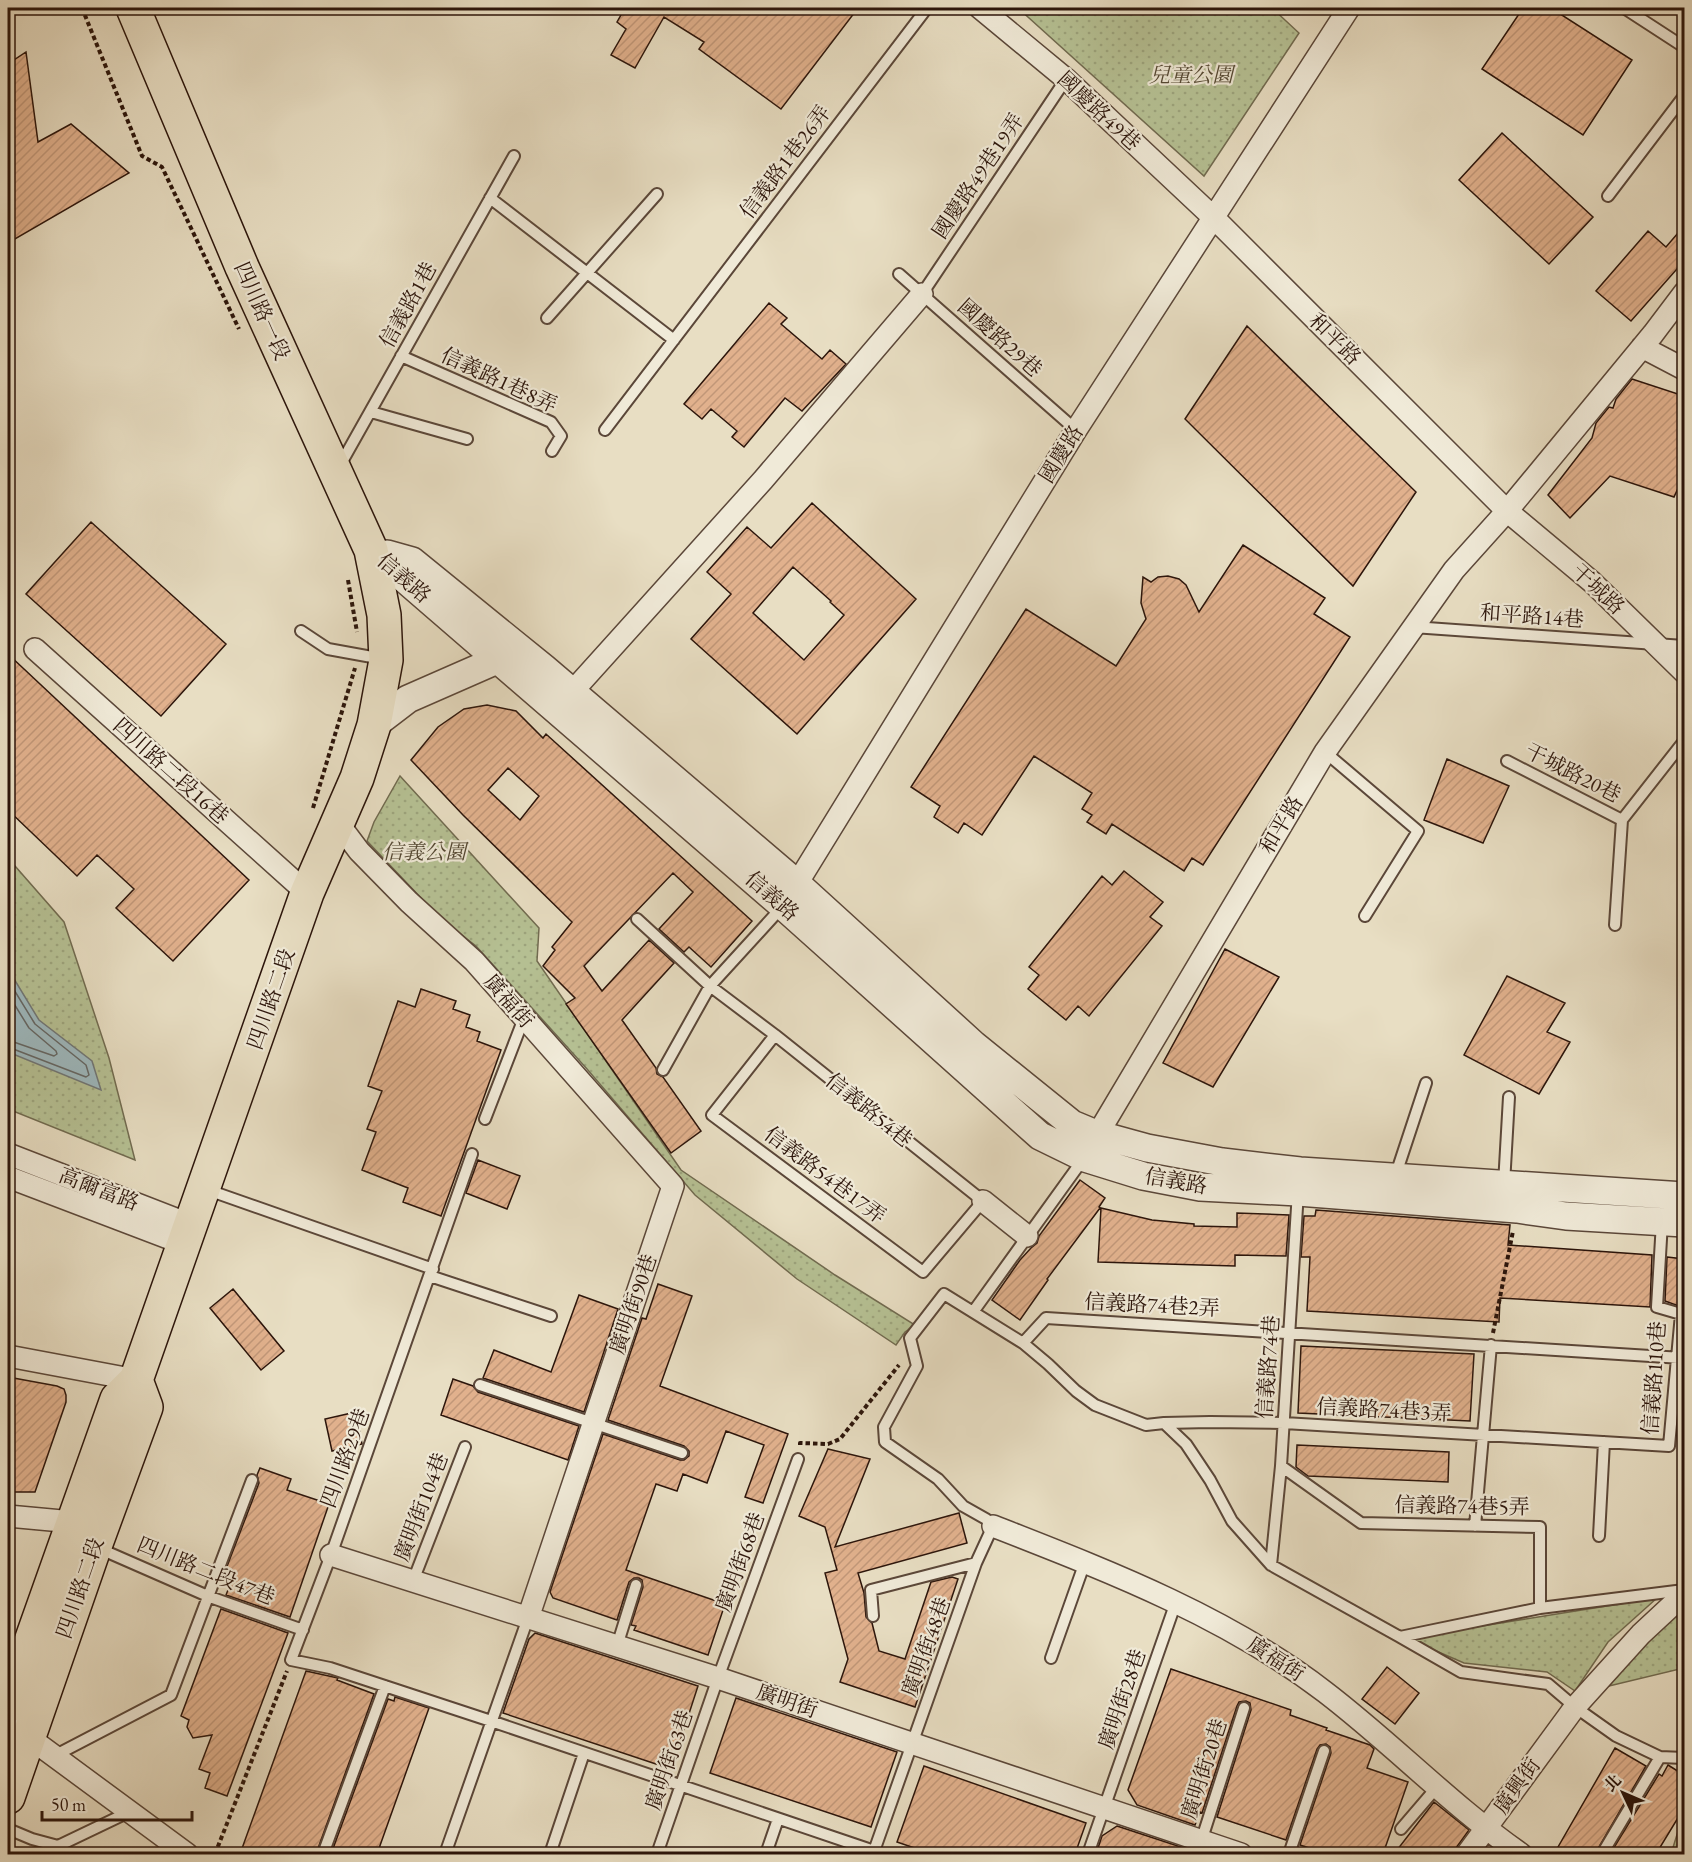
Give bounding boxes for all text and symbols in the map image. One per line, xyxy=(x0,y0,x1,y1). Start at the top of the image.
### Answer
park label: 兒童公園 xyxy=(1149,61,1236,88)
street label: 國慶路49巷 xyxy=(1052,65,1147,156)
street label: 信義路1巷26弄 xyxy=(733,100,836,224)
street label: 國慶路49巷19弄 xyxy=(926,108,1029,244)
street label: 四川路一段 xyxy=(229,257,296,364)
street label: 信義路1巷 xyxy=(373,257,442,352)
street label: 國慶路29巷 xyxy=(953,293,1048,383)
street label: 和平路 xyxy=(1304,307,1367,370)
street label: 信義路1巷8弄 xyxy=(437,341,562,418)
street label: 國慶路 xyxy=(1032,420,1089,488)
street label: 信義路 xyxy=(372,547,437,608)
street label: 干城路 xyxy=(1566,557,1631,620)
street label: 和平路14巷 xyxy=(1479,598,1585,633)
street label: 四川路二段16巷 xyxy=(108,712,235,830)
street label: 干城路20巷 xyxy=(1521,737,1626,808)
street label: 和平路 xyxy=(1253,791,1308,859)
park label: 信義公園 xyxy=(382,838,469,865)
street label: 信義路 xyxy=(740,865,805,926)
street label: 四川路二段 xyxy=(241,945,300,1053)
street label: 廣福街 xyxy=(479,968,540,1033)
street label: 信義路54巷 xyxy=(820,1066,918,1153)
street label: 信義路54巷17弄 xyxy=(759,1120,891,1229)
street label: 高爾富路 xyxy=(55,1161,143,1216)
street label: 信義路 xyxy=(1143,1162,1209,1199)
street label: 廣明街90巷 xyxy=(603,1250,662,1357)
street label: 信義路74巷2弄 xyxy=(1084,1287,1220,1322)
street label: 信義路74巷 xyxy=(1250,1314,1285,1420)
street label: 信義路110巷 xyxy=(1636,1320,1671,1436)
street label: 信義路74巷3弄 xyxy=(1316,1392,1452,1427)
street label: 四川路29巷 xyxy=(314,1404,375,1511)
street label: 廣明街104巷 xyxy=(387,1449,454,1565)
street label: 信義路74巷5弄 xyxy=(1394,1491,1530,1520)
street label: 廣明街68巷 xyxy=(709,1508,770,1615)
street label: 四川路二段47巷 xyxy=(133,1531,279,1610)
street label: 四川路二段 xyxy=(50,1534,109,1642)
street label: 廣明街48巷 xyxy=(895,1593,956,1700)
street label: 廣福街 xyxy=(1243,1630,1310,1687)
street label: 廣明街28巷 xyxy=(1092,1645,1151,1752)
street label: 廣明街 xyxy=(753,1678,821,1724)
street label: 廣明街63巷 xyxy=(639,1706,698,1813)
street label: 廣明街20巷 xyxy=(1175,1715,1232,1823)
street label: 廣興街 xyxy=(1487,1752,1546,1819)
north arrow xyxy=(1593,1763,1653,1823)
text: 北 xyxy=(1599,1770,1626,1796)
scale bar xyxy=(42,1784,192,1822)
text: 50 m xyxy=(51,1793,86,1816)

